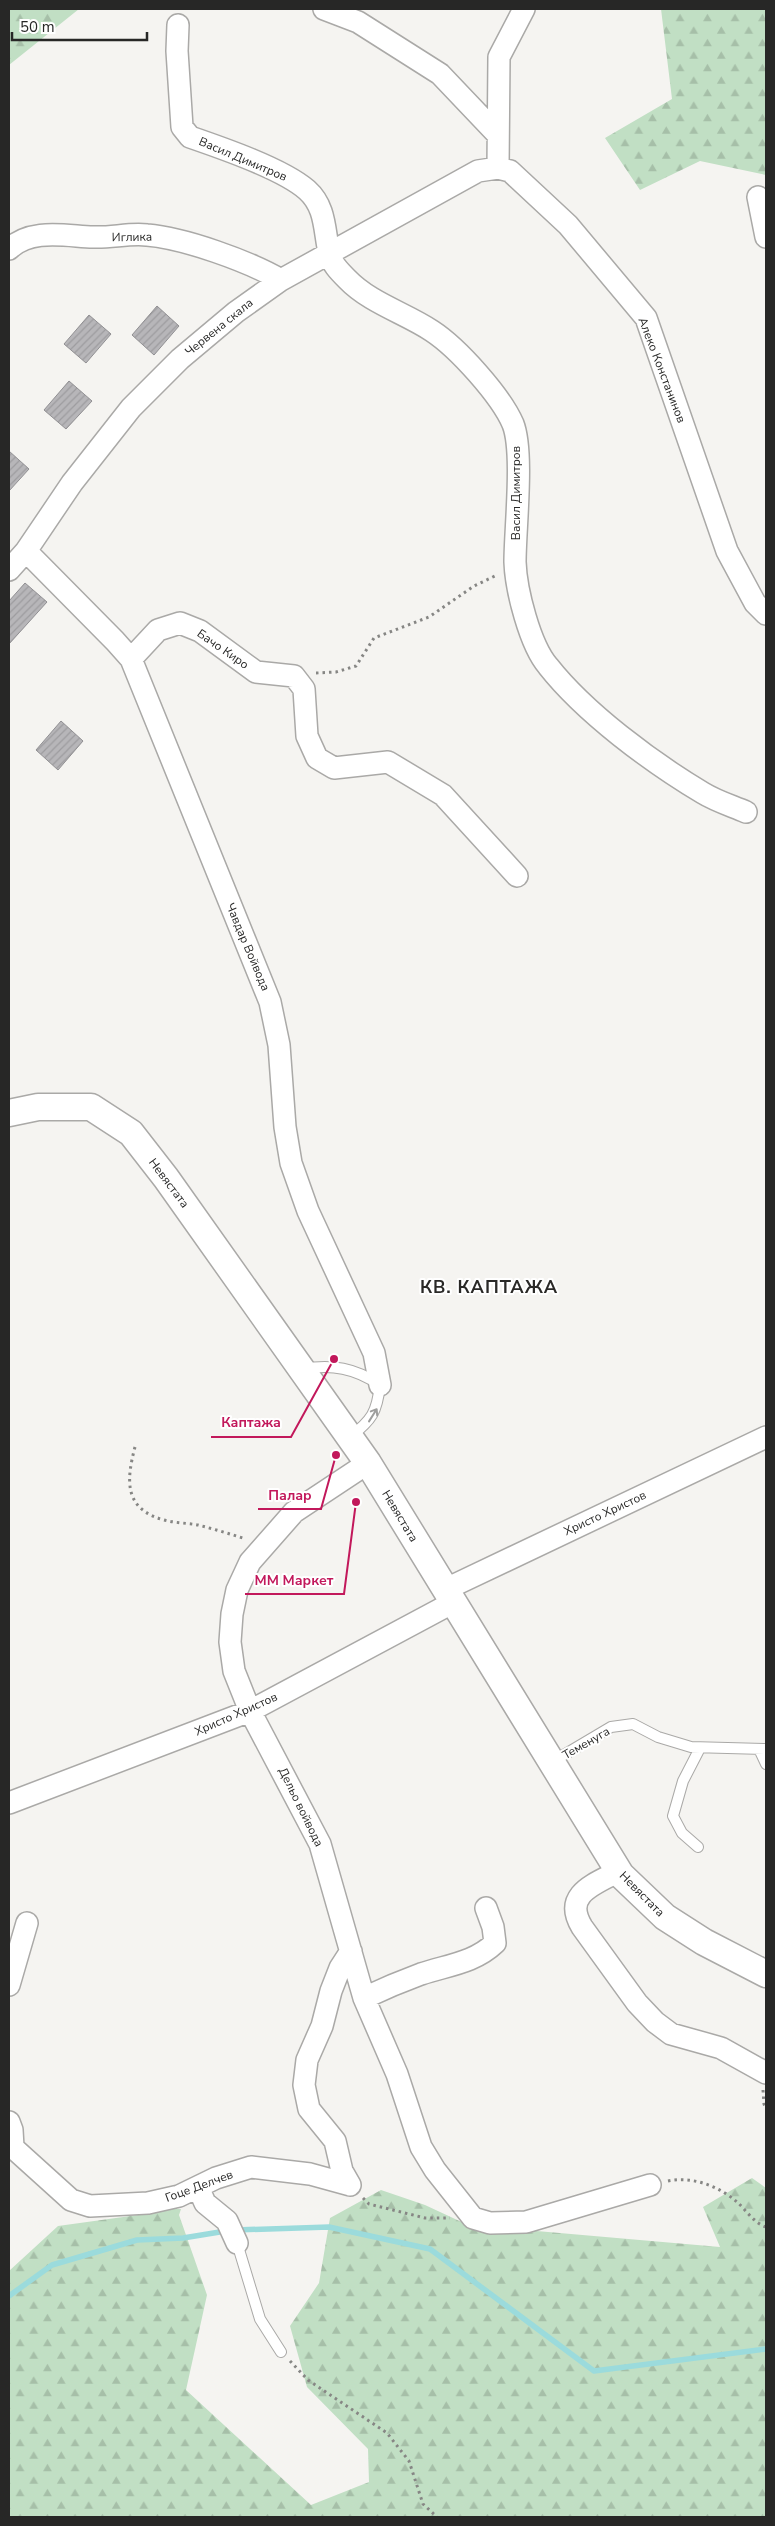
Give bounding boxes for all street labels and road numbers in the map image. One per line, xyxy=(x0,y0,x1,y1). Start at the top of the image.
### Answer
street label: Васил Димитров xyxy=(196,133,290,185)
street label: Иглика xyxy=(112,229,152,245)
street label: Червена скала xyxy=(182,295,256,359)
street label: Алеко Констанинов xyxy=(635,315,690,425)
street label: Васил Димитров xyxy=(508,445,524,540)
street label: Бачо Киро xyxy=(194,625,252,673)
street label: Чавдар Войвода xyxy=(222,901,274,993)
street label: Невястата xyxy=(145,1155,193,1211)
street label: Невястата xyxy=(378,1487,422,1545)
street label: Христо Христов xyxy=(561,1487,649,1539)
street label: Христо Христов xyxy=(192,1688,280,1739)
street label: Теменуга xyxy=(559,1723,613,1763)
street label: Дельо войвода xyxy=(275,1765,327,1849)
street label: Невястата xyxy=(616,1868,668,1920)
street label: Гоце Делчев xyxy=(163,2166,236,2206)

